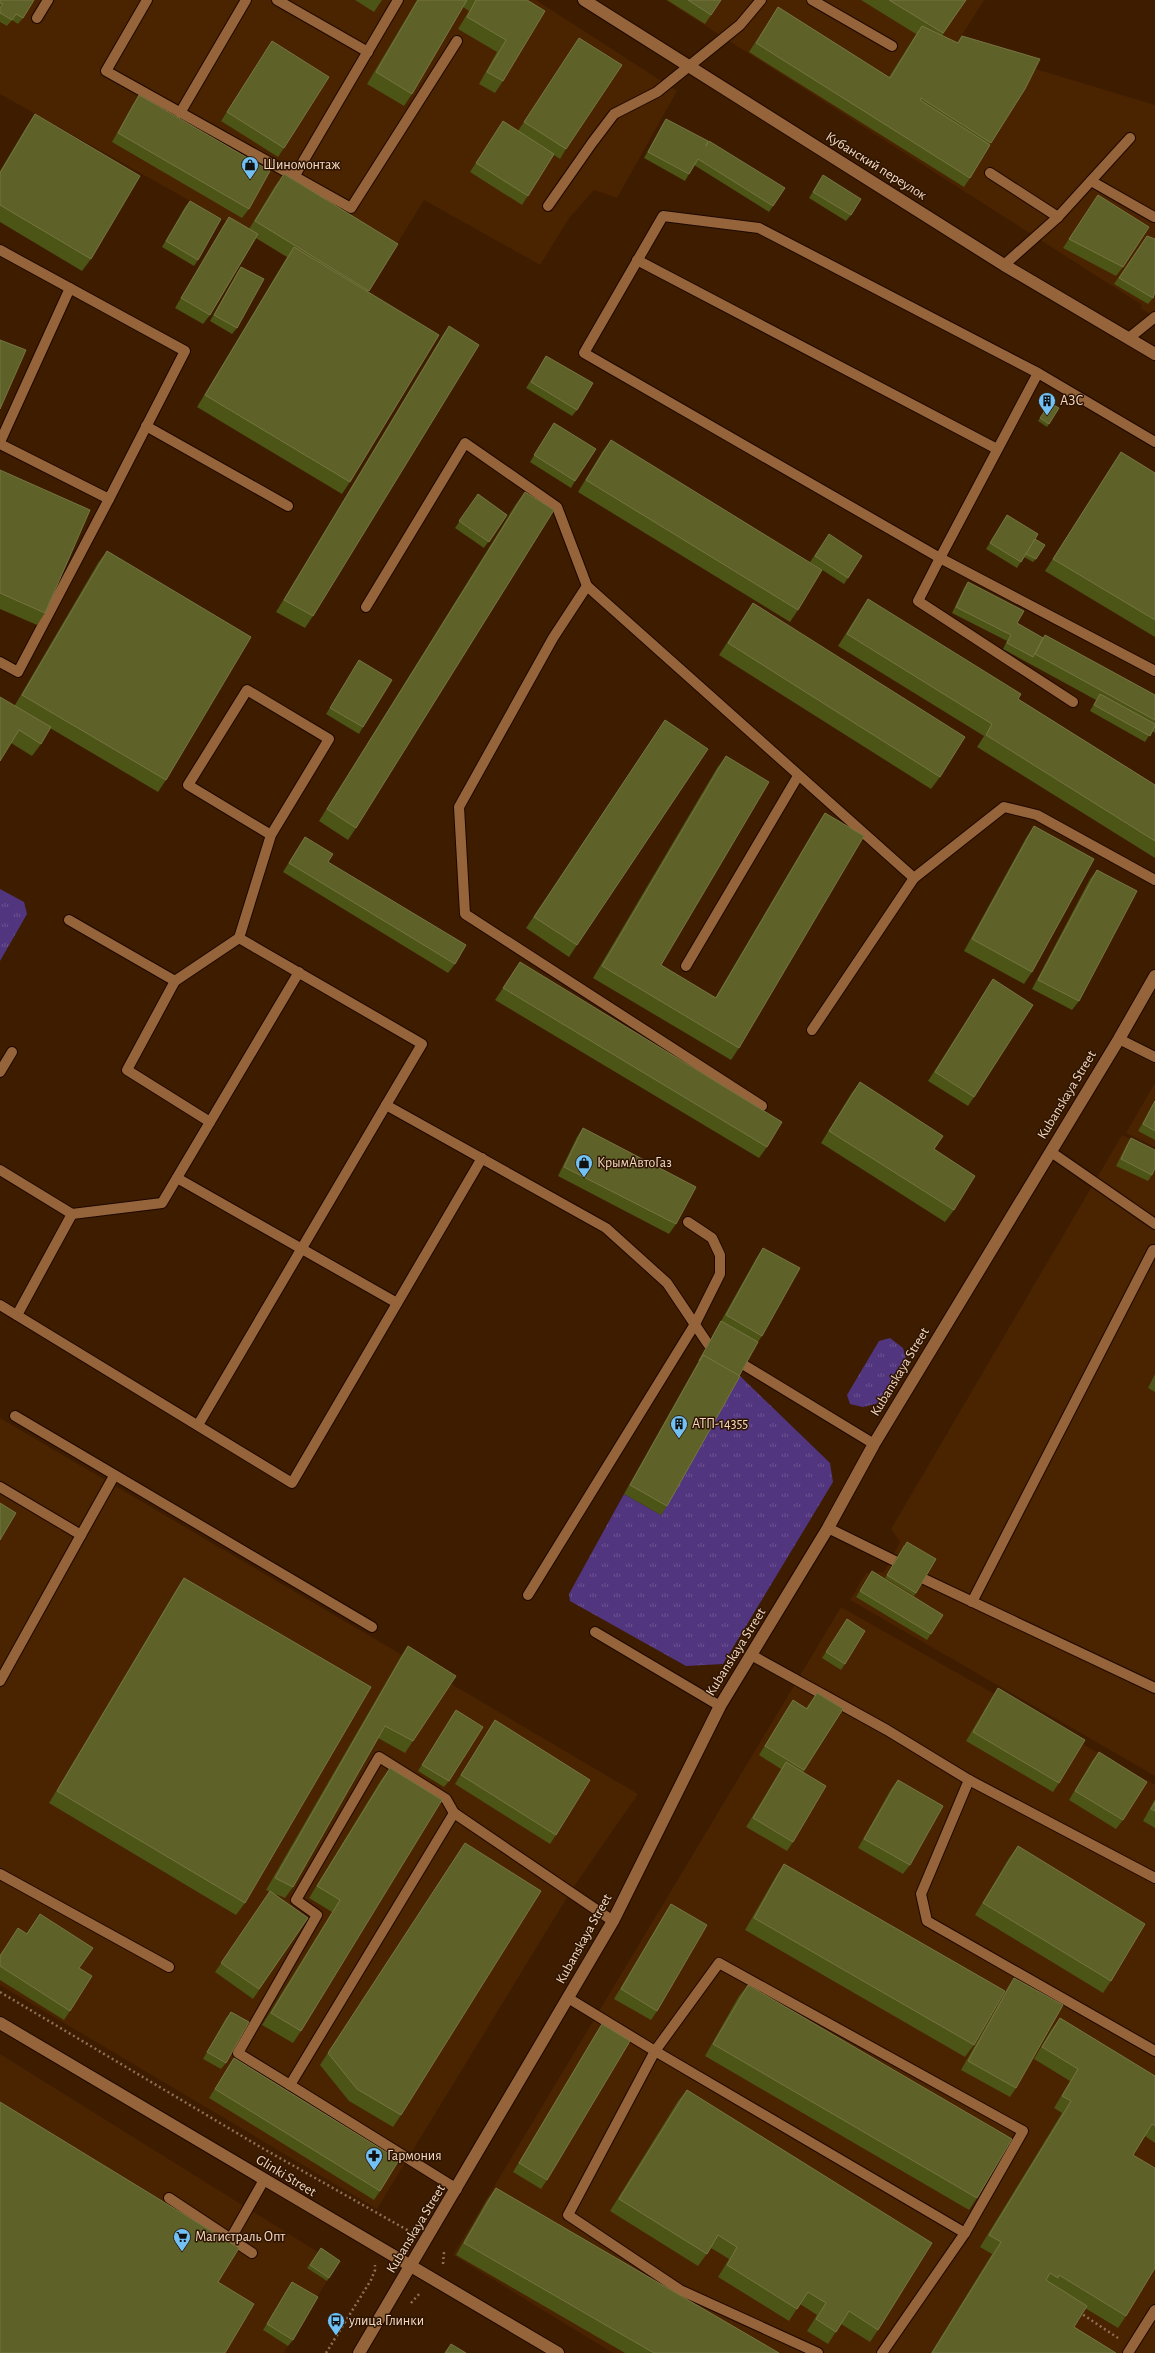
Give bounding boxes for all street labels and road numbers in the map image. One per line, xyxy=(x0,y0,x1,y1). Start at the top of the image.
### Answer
street label: Кубанский переулок xyxy=(823,129,929,203)
street label: Kubanskaya Street xyxy=(1035,1048,1099,1142)
street label: Kubanskaya Street xyxy=(868,1325,932,1419)
street label: Kubanskaya Street xyxy=(703,1605,769,1698)
street label: Kubanskaya Street xyxy=(554,1891,615,1986)
street label: Glinki Street xyxy=(254,2153,319,2200)
street label: Kubanskaya Street xyxy=(384,2182,448,2276)

